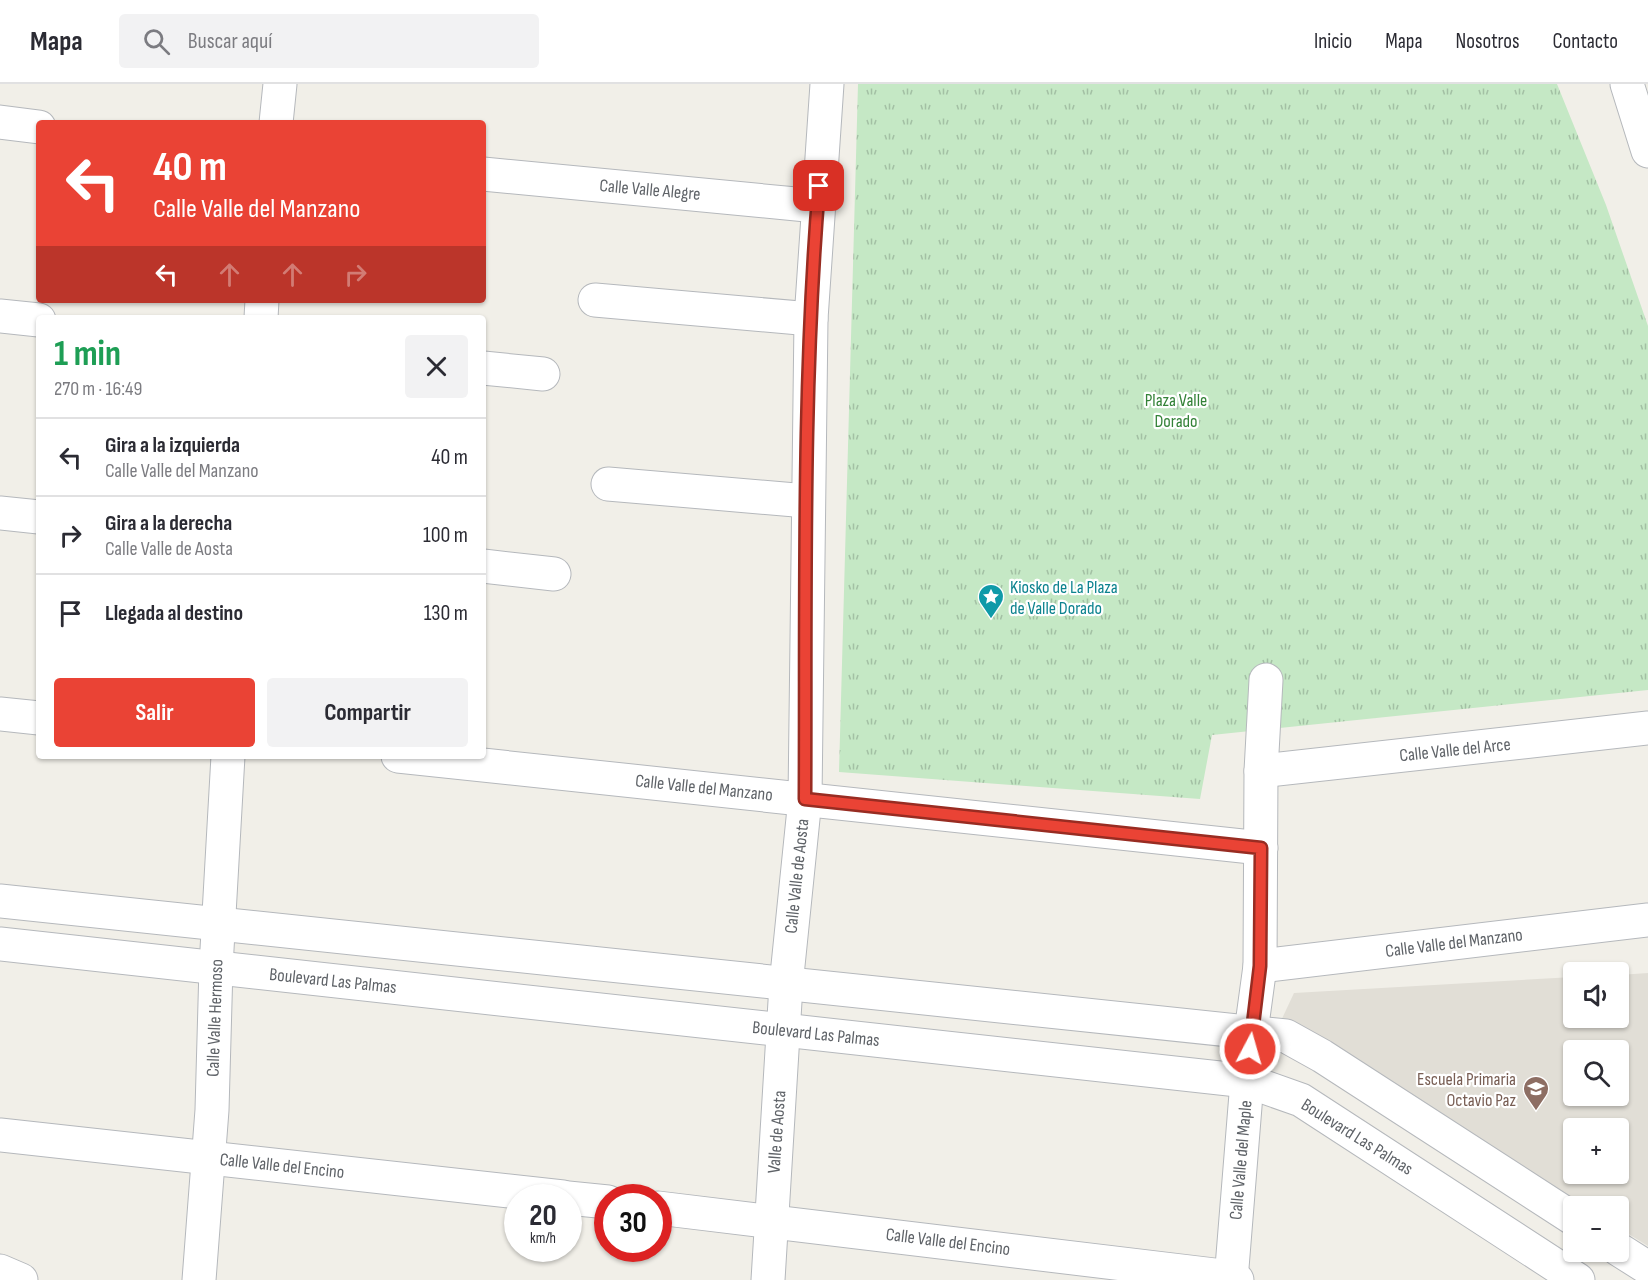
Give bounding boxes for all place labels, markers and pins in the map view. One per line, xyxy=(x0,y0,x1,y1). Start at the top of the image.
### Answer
pin xyxy=(793,160,844,211)
place label: Kiosko de La Plaza de Valle Dorado xyxy=(1010,577,1118,619)
place icon: Kiosko de La Plaza de Valle Dorado xyxy=(976,582,1006,620)
place label: Escuela Primaria Octavio Paz xyxy=(1417,1069,1517,1111)
school or university icon: Escuela Primaria Octavio Paz xyxy=(1521,1074,1551,1112)

